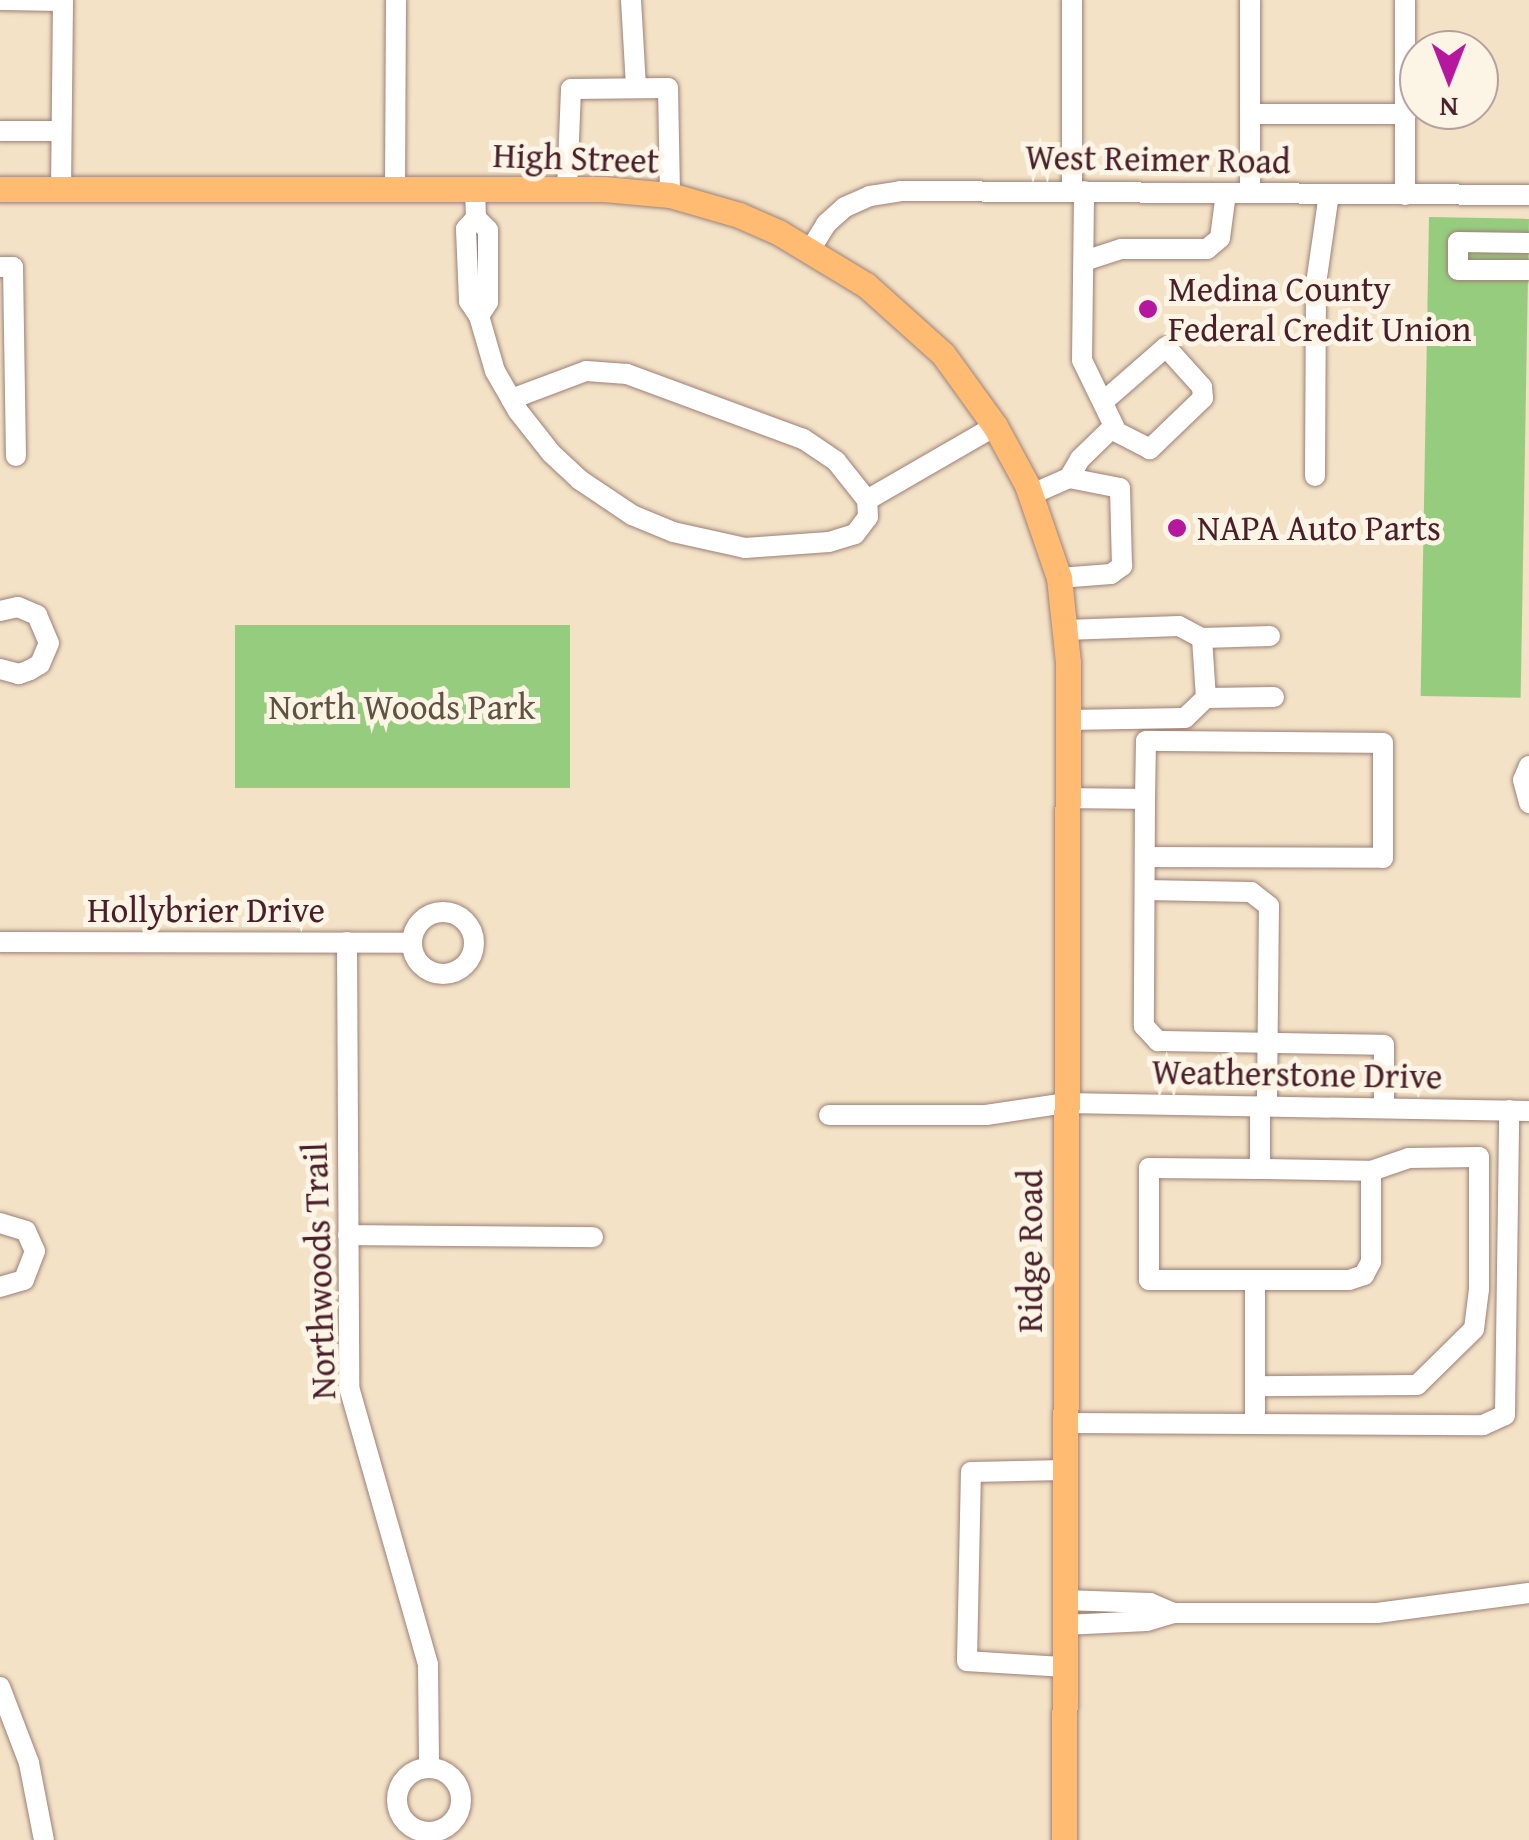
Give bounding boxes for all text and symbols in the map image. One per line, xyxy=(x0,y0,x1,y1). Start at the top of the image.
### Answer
north arrow xyxy=(1399,30,1499,130)
text: N xyxy=(1440,88,1458,129)
street label: High Street xyxy=(492,134,660,182)
street label: West Reimer Road xyxy=(1025,136,1291,182)
place label: Medina County Federal Credit Union xyxy=(1168,268,1471,350)
marker: Medina County Federal Credit Union xyxy=(1137,298,1159,320)
place label: NAPA Auto Parts xyxy=(1197,507,1441,549)
marker: NAPA Auto Parts xyxy=(1166,517,1188,539)
park label: North Woods Park xyxy=(269,686,535,728)
street label: Hollybrier Drive xyxy=(87,889,325,931)
street label: Weatherstone Drive xyxy=(1151,1050,1443,1098)
street label: Northwoods Trail xyxy=(294,1142,344,1400)
street label: Ridge Road xyxy=(1009,1169,1051,1333)

